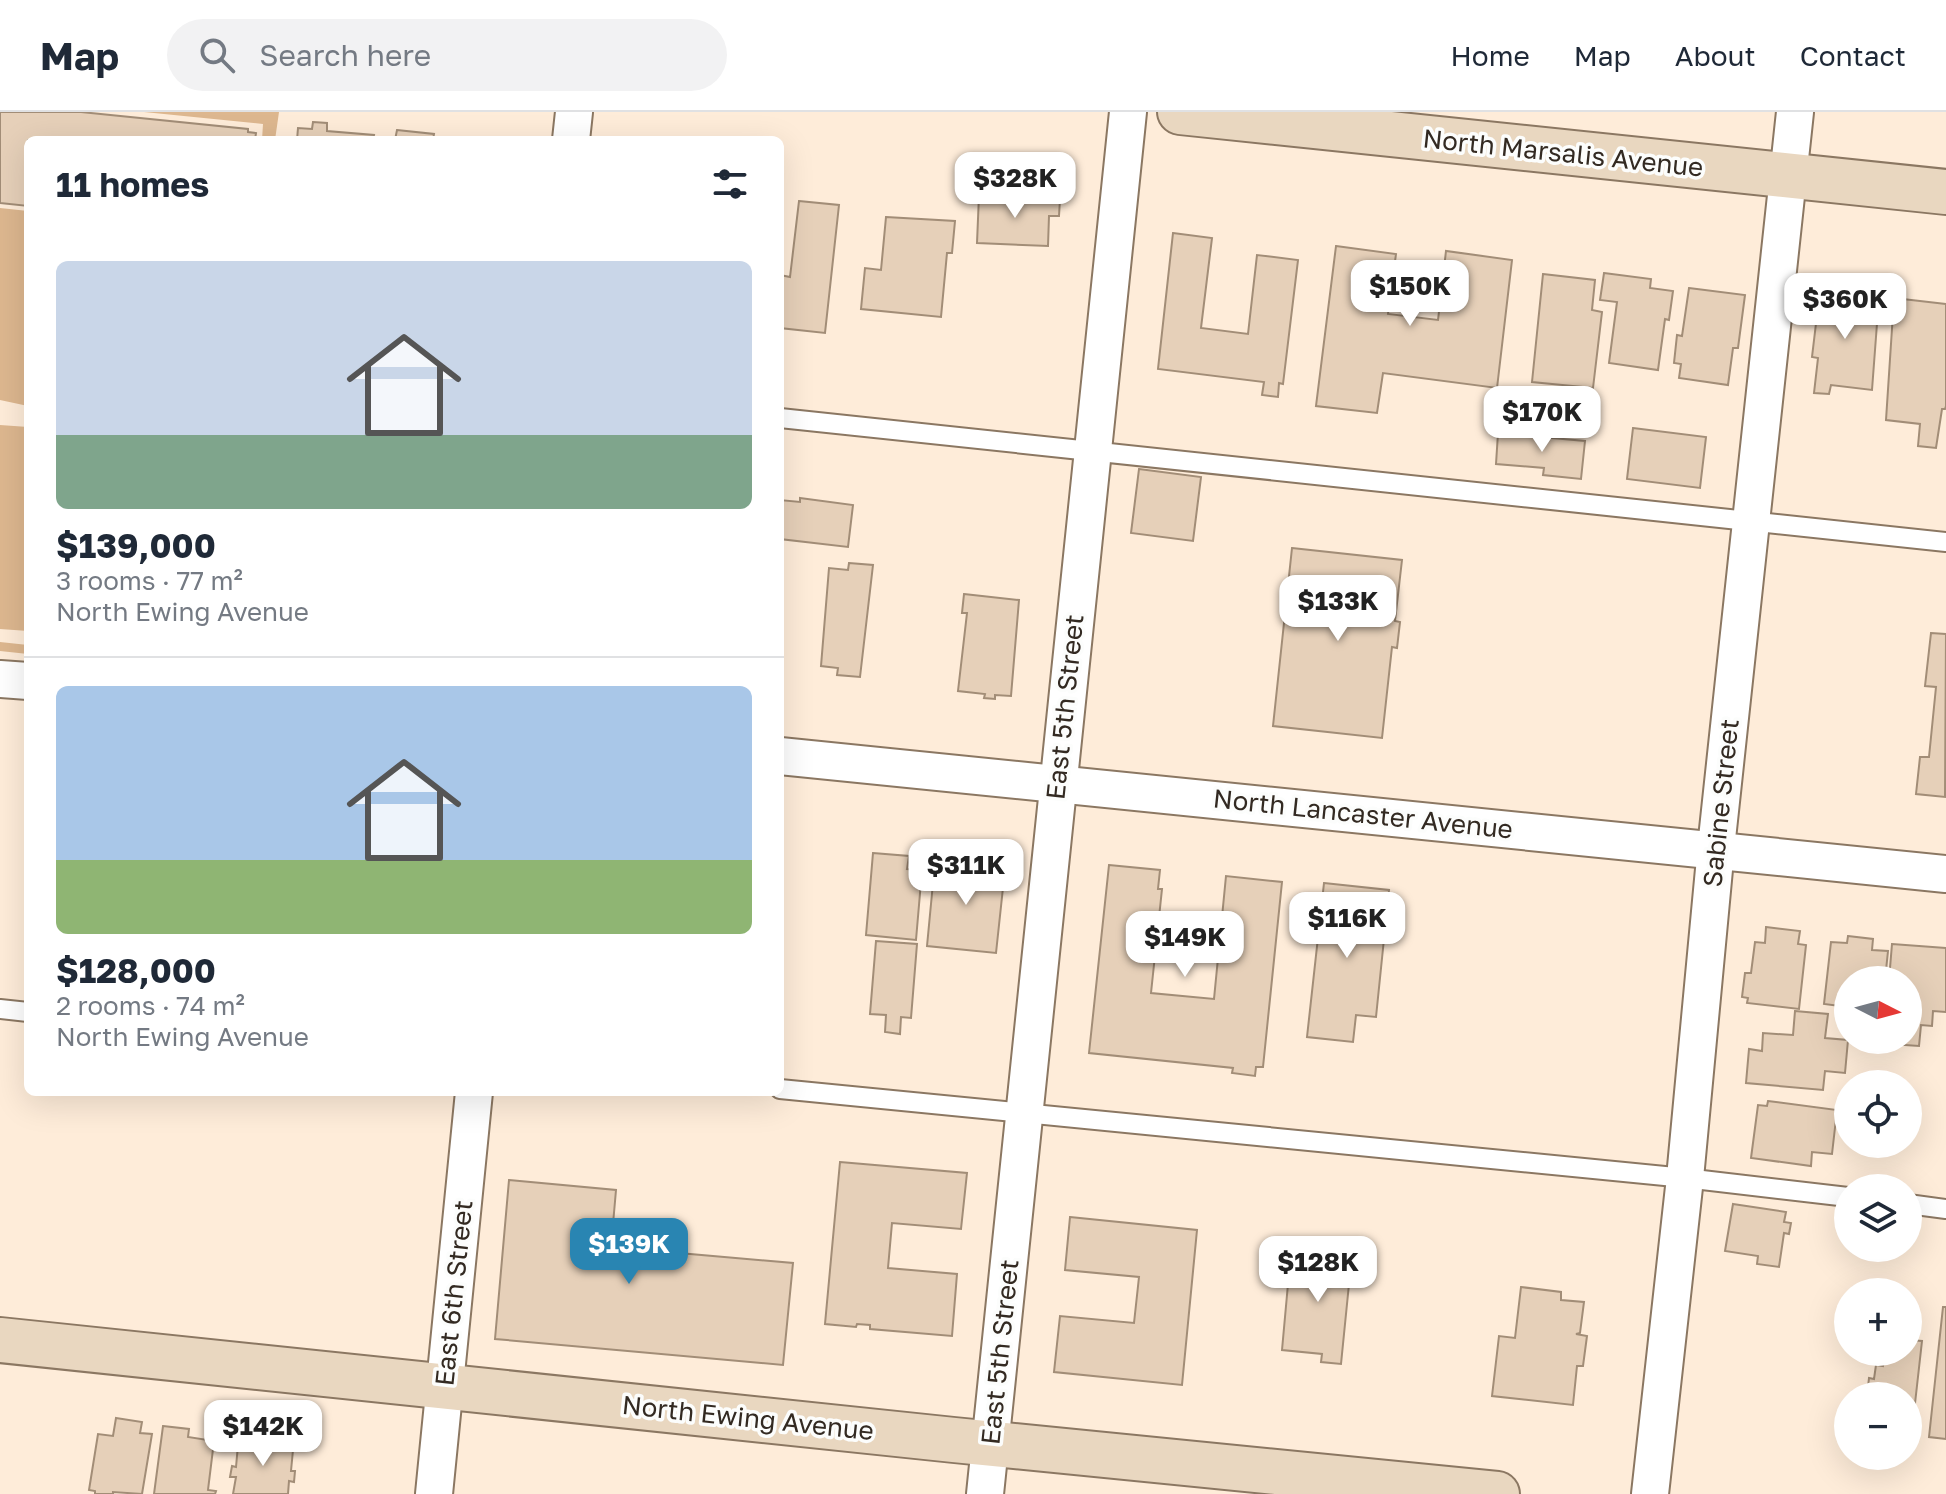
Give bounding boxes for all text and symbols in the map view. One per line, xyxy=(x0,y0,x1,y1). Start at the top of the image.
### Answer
search box xyxy=(167,19,727,91)
text: Map xyxy=(40,33,119,78)
icon: search xyxy=(195,33,239,77)
text: Search here xyxy=(259,37,431,73)
text: Home xyxy=(1451,39,1530,72)
text: Map xyxy=(1574,39,1631,72)
text: About xyxy=(1675,39,1756,72)
text: Contact xyxy=(1800,39,1906,72)
street label: North Marsalis Avenue xyxy=(1421,122,1705,183)
pin: $328K xyxy=(959,152,1071,220)
icon: filters xyxy=(708,162,752,206)
text: $328K xyxy=(973,162,1057,193)
text: 11 homes xyxy=(56,164,209,204)
pin: $150K xyxy=(1354,260,1466,328)
text: $150K xyxy=(1369,270,1451,301)
pin: $360K xyxy=(1789,273,1901,341)
text: $360K xyxy=(1802,283,1888,314)
icon: home xyxy=(332,313,476,457)
pin: $170K xyxy=(1486,386,1598,454)
text: $170K xyxy=(1502,396,1582,427)
text: $139,000 xyxy=(56,525,216,565)
text: 3 rooms · 77 m² xyxy=(56,565,243,596)
pin: $133K xyxy=(1282,575,1394,643)
text: $133K xyxy=(1297,585,1379,616)
text: North Ewing Avenue xyxy=(56,596,309,627)
street label: East 5th Street xyxy=(1039,613,1090,801)
street label: Sabine Street xyxy=(1696,717,1745,889)
icon: home xyxy=(332,738,476,882)
street label: North Lancaster Avenue xyxy=(1212,782,1514,845)
pin: $311K xyxy=(910,839,1022,907)
text: $311K xyxy=(927,849,1005,880)
pin: $116K xyxy=(1291,892,1403,960)
text: $116K xyxy=(1307,902,1387,933)
pin: $149K xyxy=(1129,911,1241,979)
text: $149K xyxy=(1144,921,1226,952)
text: $128,000 xyxy=(56,950,216,990)
north arrow xyxy=(1834,966,1922,1054)
map controls xyxy=(1834,966,1922,1470)
text: 2 rooms · 74 m² xyxy=(56,990,245,1021)
text: North Ewing Avenue xyxy=(56,1021,309,1052)
button: locate xyxy=(1834,1070,1922,1158)
button: layers xyxy=(1834,1174,1922,1262)
street label: East 6th Street xyxy=(428,1199,479,1387)
pin: $139K xyxy=(573,1218,685,1286)
text: $139K xyxy=(588,1228,670,1259)
pin: $128K xyxy=(1262,1236,1374,1304)
text: $128K xyxy=(1277,1246,1359,1277)
street label: East 5th Street xyxy=(974,1258,1025,1446)
button: + xyxy=(1834,1278,1922,1366)
button: − xyxy=(1834,1382,1922,1470)
street label: North Ewing Avenue xyxy=(621,1389,875,1446)
pin: $142K xyxy=(207,1400,319,1468)
text: $142K xyxy=(222,1410,304,1441)

